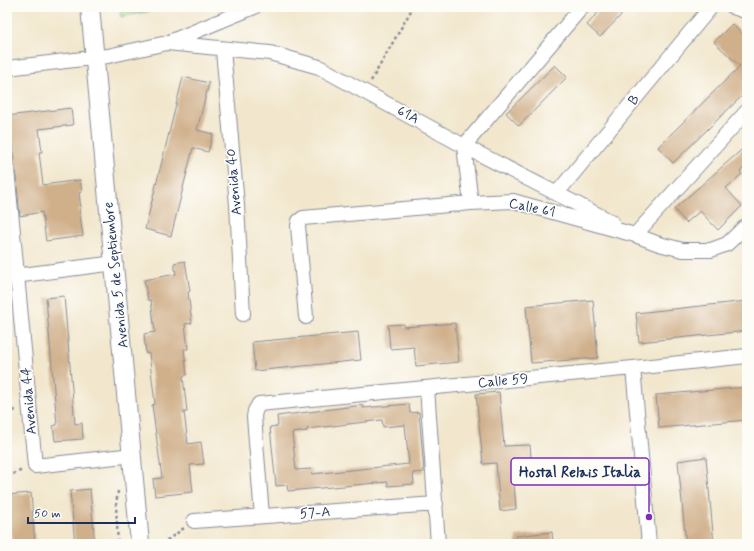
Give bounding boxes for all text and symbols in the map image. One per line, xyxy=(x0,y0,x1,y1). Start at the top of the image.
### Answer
street label: B xyxy=(624,91,644,109)
street label: 61A xyxy=(394,102,422,128)
street label: Avenida 40 xyxy=(222,148,246,216)
street label: Calle 61 xyxy=(507,194,557,222)
street label: Avenida 5 de Septiembre xyxy=(99,201,133,349)
street label: Avenida 44 xyxy=(17,366,41,435)
street label: Calle 59 xyxy=(477,370,529,392)
callout: Hostal Relais Italia xyxy=(511,458,649,485)
text: Hostal Relais Italia xyxy=(519,463,641,483)
scale bar xyxy=(28,499,135,525)
street label: 57-A xyxy=(299,503,331,523)
text: 50 m xyxy=(34,506,61,522)

